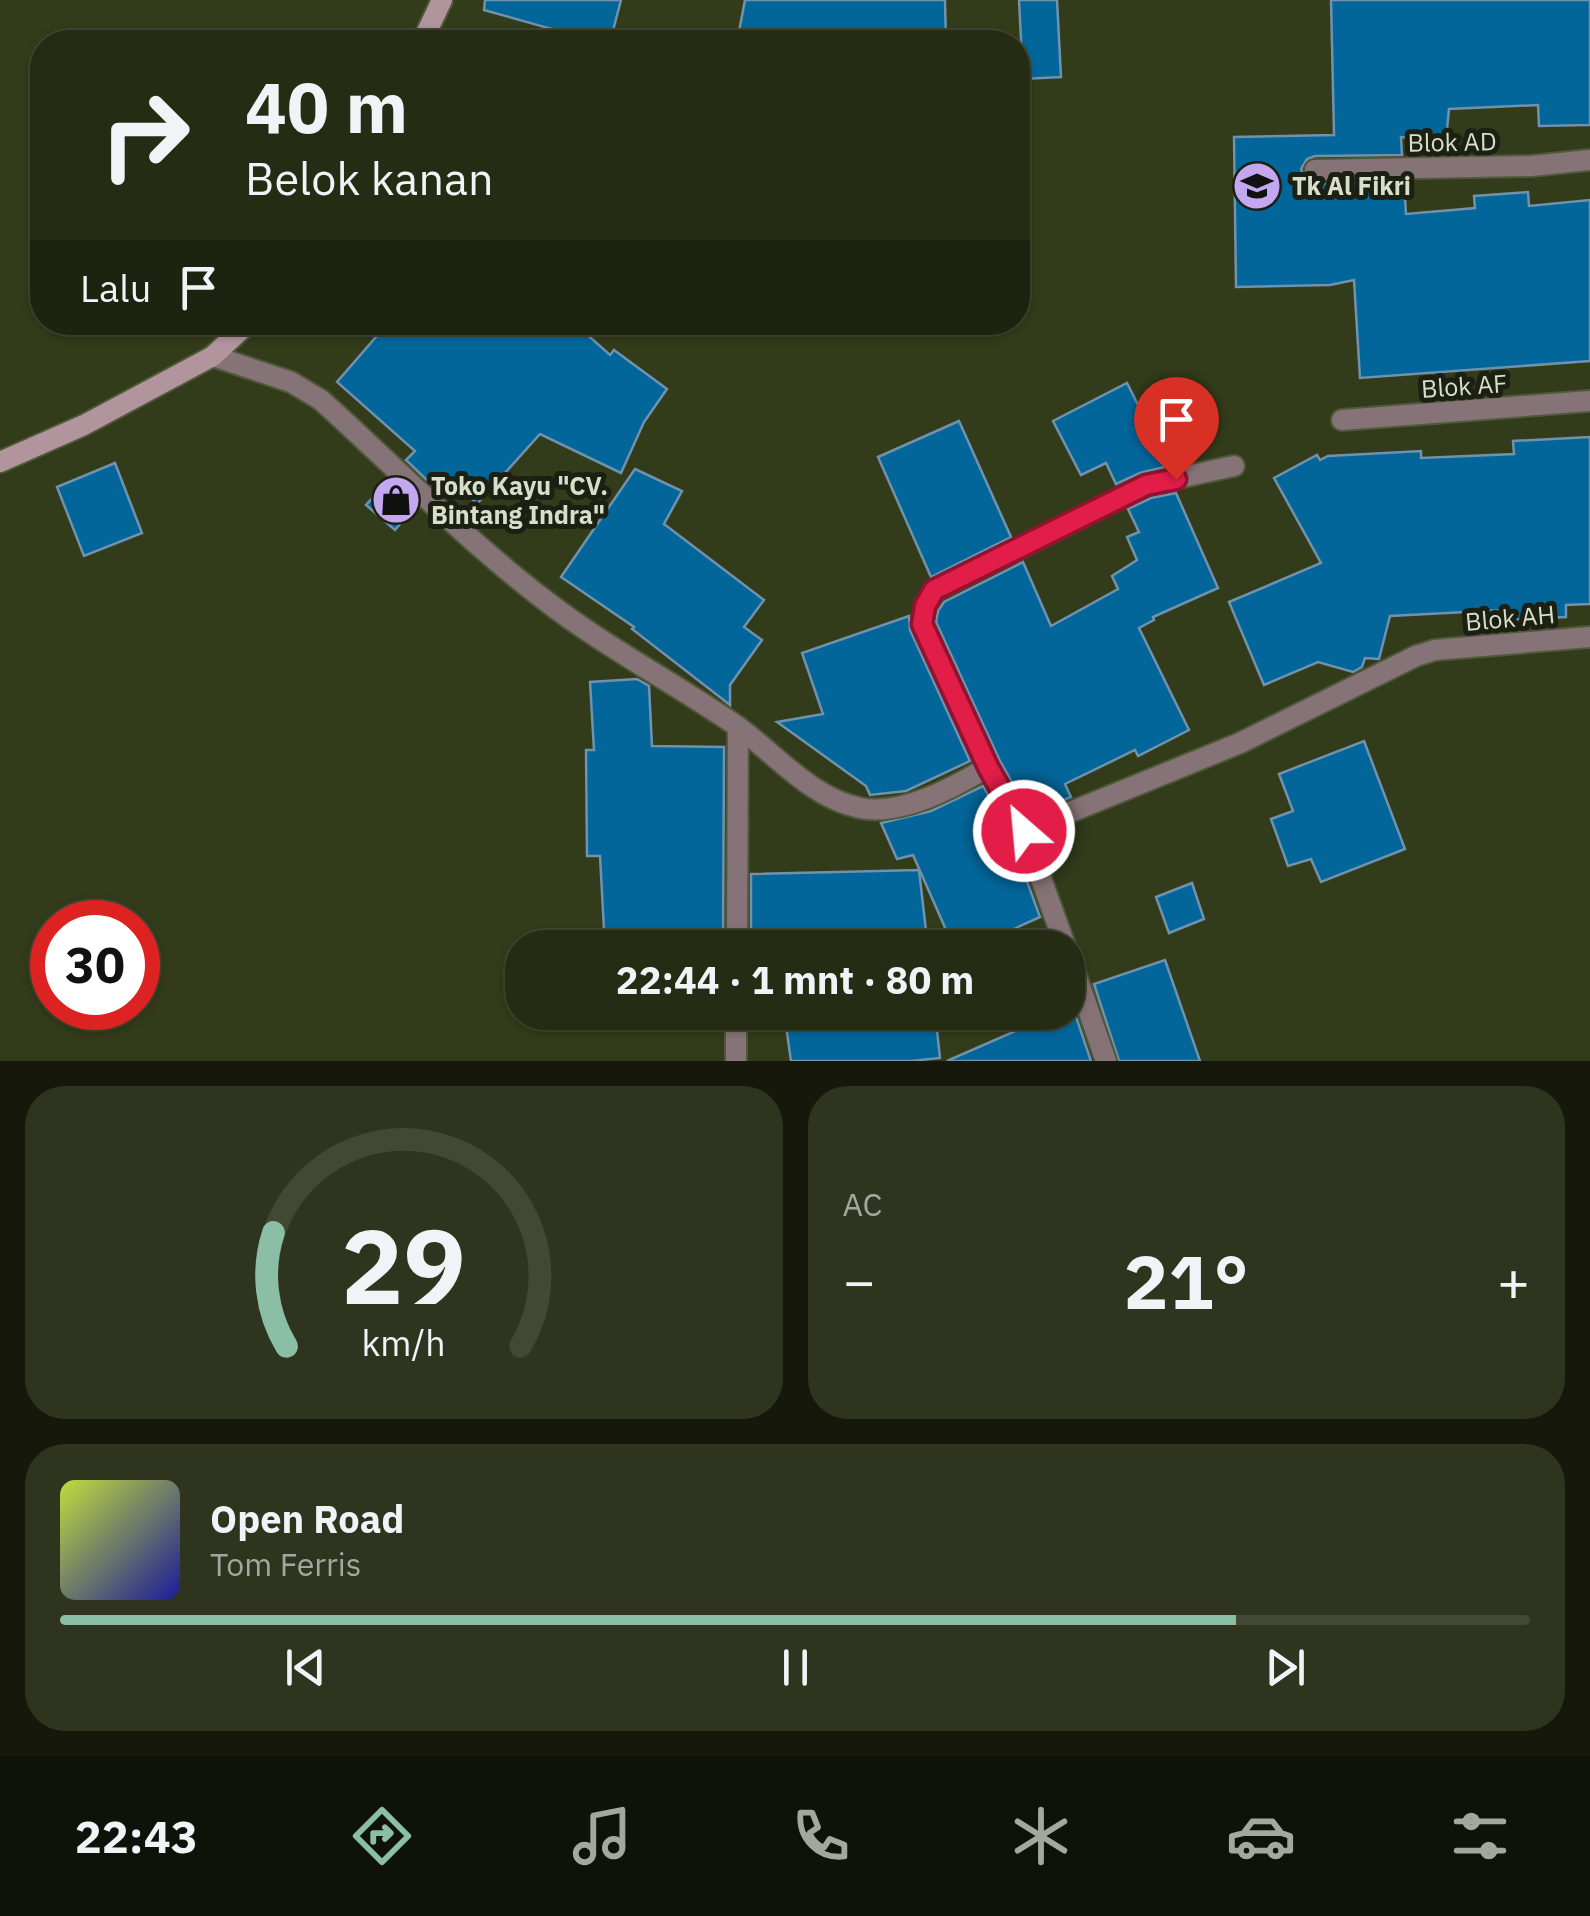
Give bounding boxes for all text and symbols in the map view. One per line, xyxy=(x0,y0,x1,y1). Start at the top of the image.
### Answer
text: 40 m xyxy=(245,61,408,152)
icon: right xyxy=(80,70,210,200)
street label: Blok AD xyxy=(1407,124,1497,159)
text: Belok kanan xyxy=(245,149,494,207)
school or university icon: Tk Al Fikri xyxy=(1231,160,1283,212)
place label: Tk Al Fikri xyxy=(1292,169,1411,202)
icon: arrive xyxy=(171,260,226,315)
text: Lalu xyxy=(80,263,151,312)
street label: Blok AF xyxy=(1420,366,1508,405)
pin xyxy=(1134,377,1219,480)
icon: arrive xyxy=(1149,392,1204,447)
place label: Toko Kayu "CV. Bintang Indra" xyxy=(431,469,608,531)
shop icon: Toko Kayu "CV. Bintang Indra" xyxy=(370,474,422,526)
street label: Blok AH xyxy=(1464,597,1556,638)
position arrow xyxy=(972,779,1076,883)
speed limit sign: 30 xyxy=(30,900,160,1030)
text: 22:44 · 1 mnt · 80 m xyxy=(616,955,974,1004)
text: AC xyxy=(843,1183,882,1225)
text: 29 xyxy=(341,1197,466,1333)
text: 21° xyxy=(1124,1232,1249,1330)
text: − xyxy=(843,1245,876,1316)
text: + xyxy=(1497,1245,1530,1316)
text: km/h xyxy=(362,1319,446,1366)
text: Open Road xyxy=(210,1494,404,1543)
text: Tom Ferris xyxy=(210,1543,361,1585)
icon: previous xyxy=(278,1640,333,1695)
icon: pause xyxy=(768,1640,823,1695)
icon: next xyxy=(1258,1640,1313,1695)
icon: directions xyxy=(347,1801,417,1871)
icon: music xyxy=(567,1801,637,1871)
icon: phone xyxy=(786,1801,856,1871)
icon: climate xyxy=(1006,1801,1076,1871)
icon: car xyxy=(1226,1801,1296,1871)
icon: filters xyxy=(1445,1801,1515,1871)
text: 22:43 xyxy=(75,1807,198,1865)

